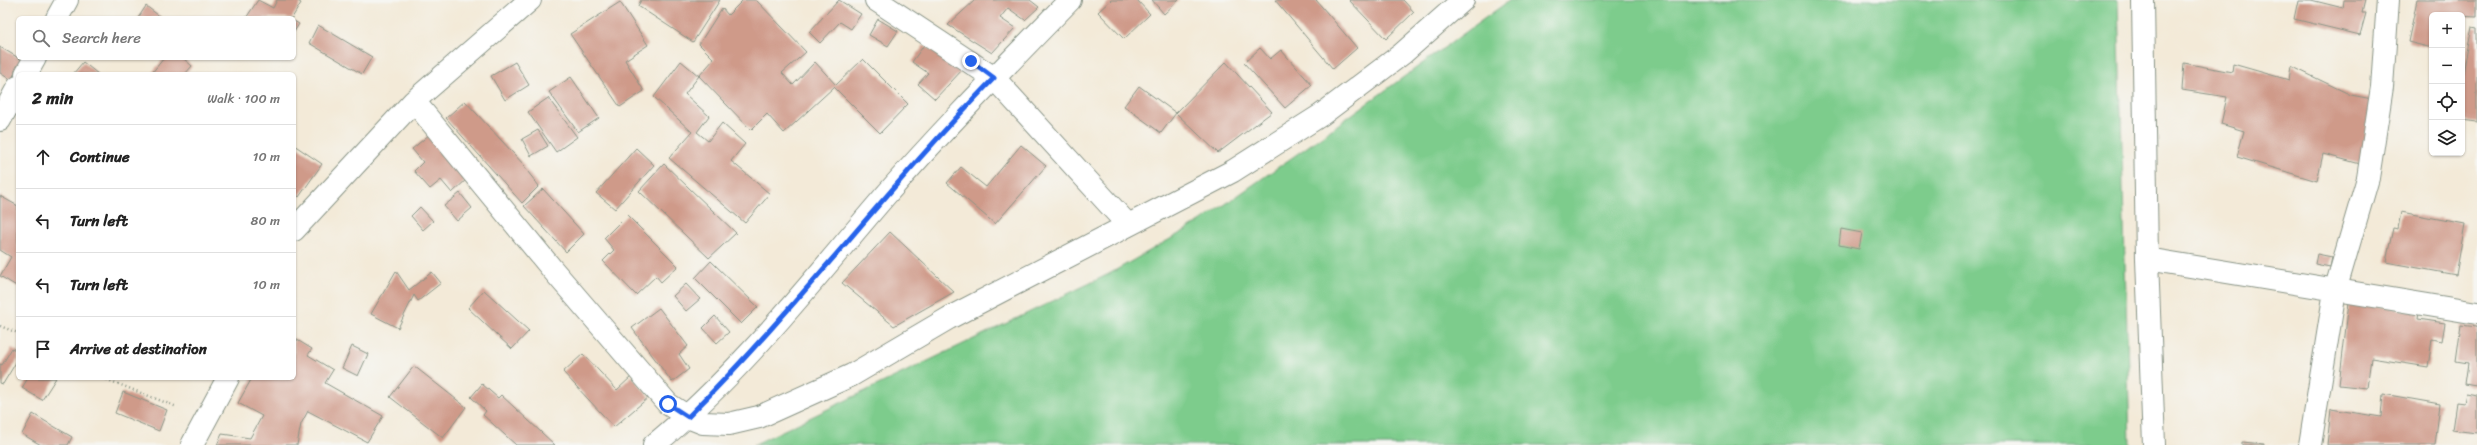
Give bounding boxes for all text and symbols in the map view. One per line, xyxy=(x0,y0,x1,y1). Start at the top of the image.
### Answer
map controls xyxy=(2429,12,2465,156)
button: + xyxy=(2429,12,2465,48)
search box xyxy=(16,16,296,60)
text: Search here xyxy=(62,25,141,51)
icon: search xyxy=(30,27,52,49)
button: − xyxy=(2429,48,2465,84)
route end xyxy=(962,52,980,70)
text: 2 min xyxy=(32,83,73,113)
button: locate xyxy=(2429,84,2465,120)
text: Walk · 100 m xyxy=(207,87,280,110)
button: layers xyxy=(2429,120,2465,156)
text: Continue xyxy=(70,144,130,170)
text: 10 m xyxy=(253,145,280,168)
icon: ahead xyxy=(32,146,54,168)
text: Turn left xyxy=(70,208,128,234)
text: 80 m xyxy=(251,209,280,232)
icon: left xyxy=(32,210,54,232)
text: Turn left xyxy=(70,272,128,298)
text: 10 m xyxy=(253,273,280,296)
icon: left xyxy=(32,274,54,296)
text: Arrive at destination xyxy=(70,336,207,362)
icon: arrive xyxy=(32,338,54,360)
route start xyxy=(659,395,677,413)

